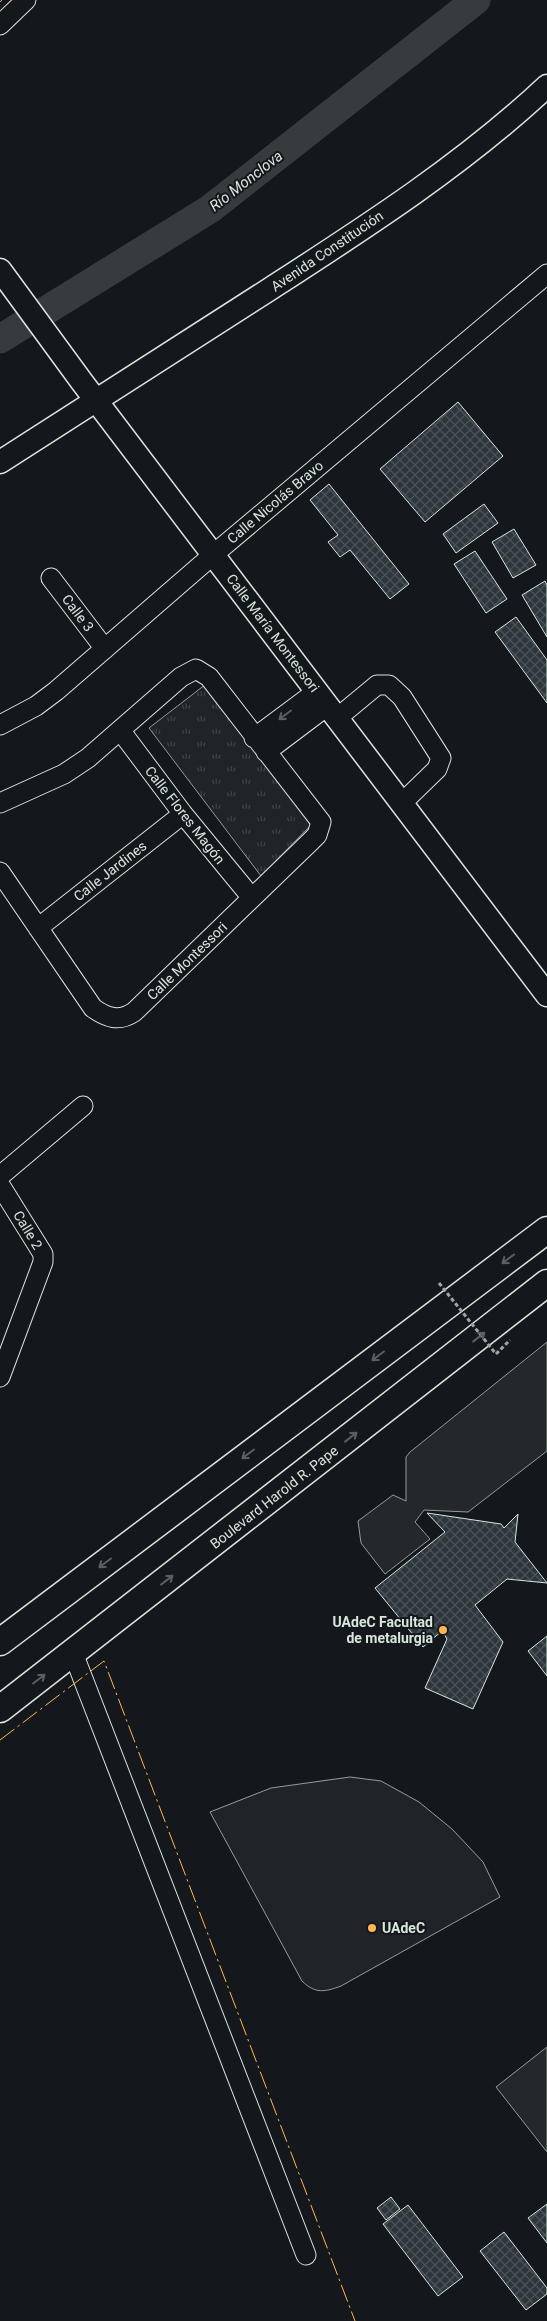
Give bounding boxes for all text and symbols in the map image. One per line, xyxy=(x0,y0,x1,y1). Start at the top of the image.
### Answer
water label: Río Monclova xyxy=(206,147,286,215)
street label: Avenida Constitución xyxy=(268,208,386,294)
street label: Calle Nicolás Bravo xyxy=(224,457,326,547)
street label: Calle María Montessori xyxy=(223,571,323,695)
street label: Calle 3 xyxy=(59,591,97,635)
one-way arrow xyxy=(279,709,292,720)
street label: Calle Flores Magón xyxy=(142,763,228,867)
street label: Calle Jardines xyxy=(70,838,150,904)
street label: Calle Montessori xyxy=(144,919,230,1003)
street label: Calle 2 xyxy=(10,1208,46,1252)
one-way arrow xyxy=(501,1254,515,1264)
one-way arrow xyxy=(472,1331,485,1342)
one-way arrow xyxy=(372,1351,385,1362)
one-way arrow xyxy=(344,1431,357,1442)
street label: Boulevard Harold R. Pape xyxy=(207,1442,341,1552)
one-way arrow xyxy=(242,1449,255,1460)
one-way arrow xyxy=(98,1558,112,1568)
one-way arrow xyxy=(161,1574,174,1585)
place label: UAdeC Facultad de metalurgia xyxy=(333,1614,434,1646)
marker: UAdeC Facultad de metalurgia xyxy=(437,1624,449,1636)
one-way arrow xyxy=(32,1674,45,1685)
place label: UAdeC xyxy=(382,1920,425,1936)
marker: UAdeC xyxy=(366,1922,378,1934)

